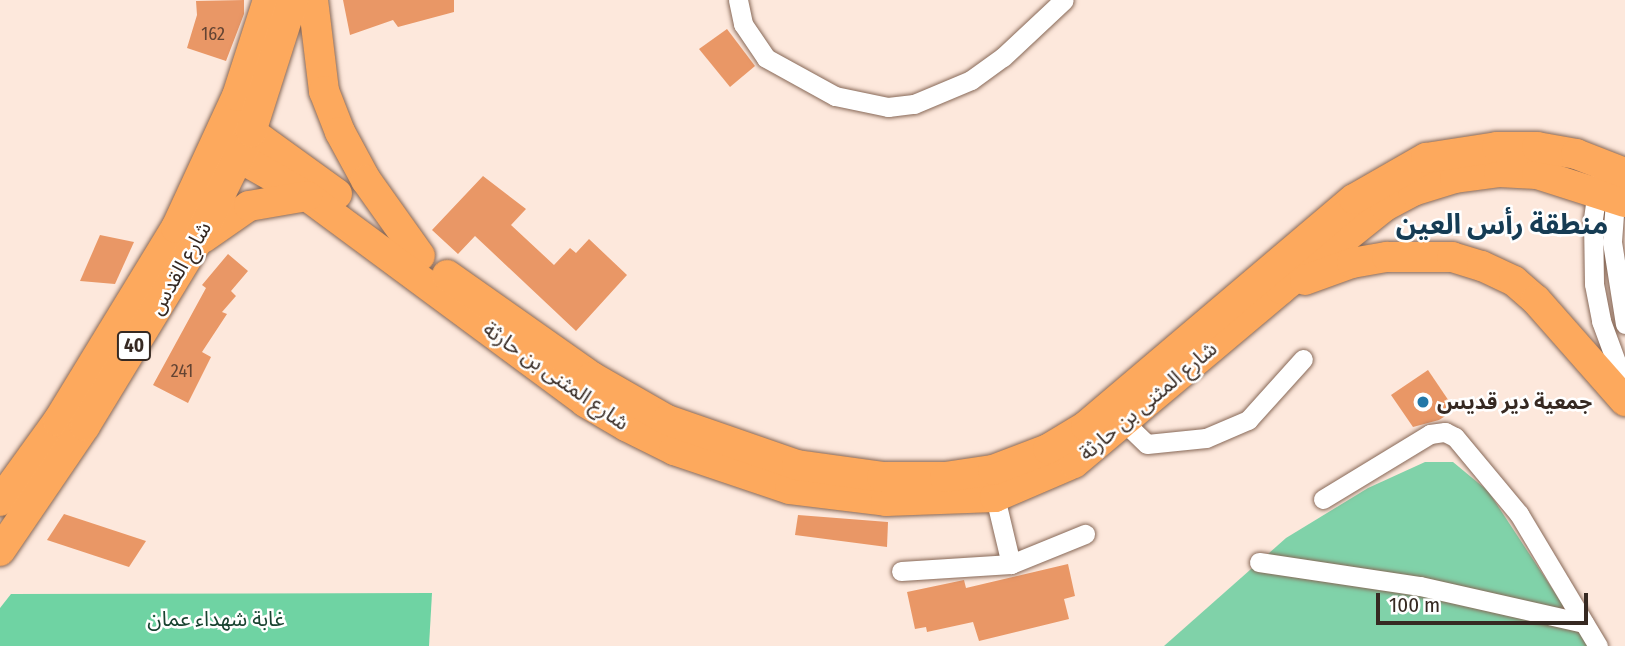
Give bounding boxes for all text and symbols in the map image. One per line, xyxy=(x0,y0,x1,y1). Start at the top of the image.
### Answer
house number: 162 xyxy=(201,23,225,45)
district label: منطقة رأس العين xyxy=(1396,208,1608,242)
street label: شارع القدس xyxy=(143,217,217,319)
street label: شارع المثنى بن حارثة xyxy=(478,316,634,436)
road number: 40 xyxy=(116,330,152,362)
street label: شارع المثنى بن حارثة xyxy=(1074,336,1222,466)
house number: 241 xyxy=(171,360,193,382)
place label: جمعية دير قديس xyxy=(1437,389,1592,415)
marker: جمعية دير قديس xyxy=(1415,394,1431,410)
scale bar xyxy=(1380,580,1592,624)
text: 100 m xyxy=(1389,592,1440,618)
park label: غابة شهداء عمان xyxy=(147,606,285,632)

